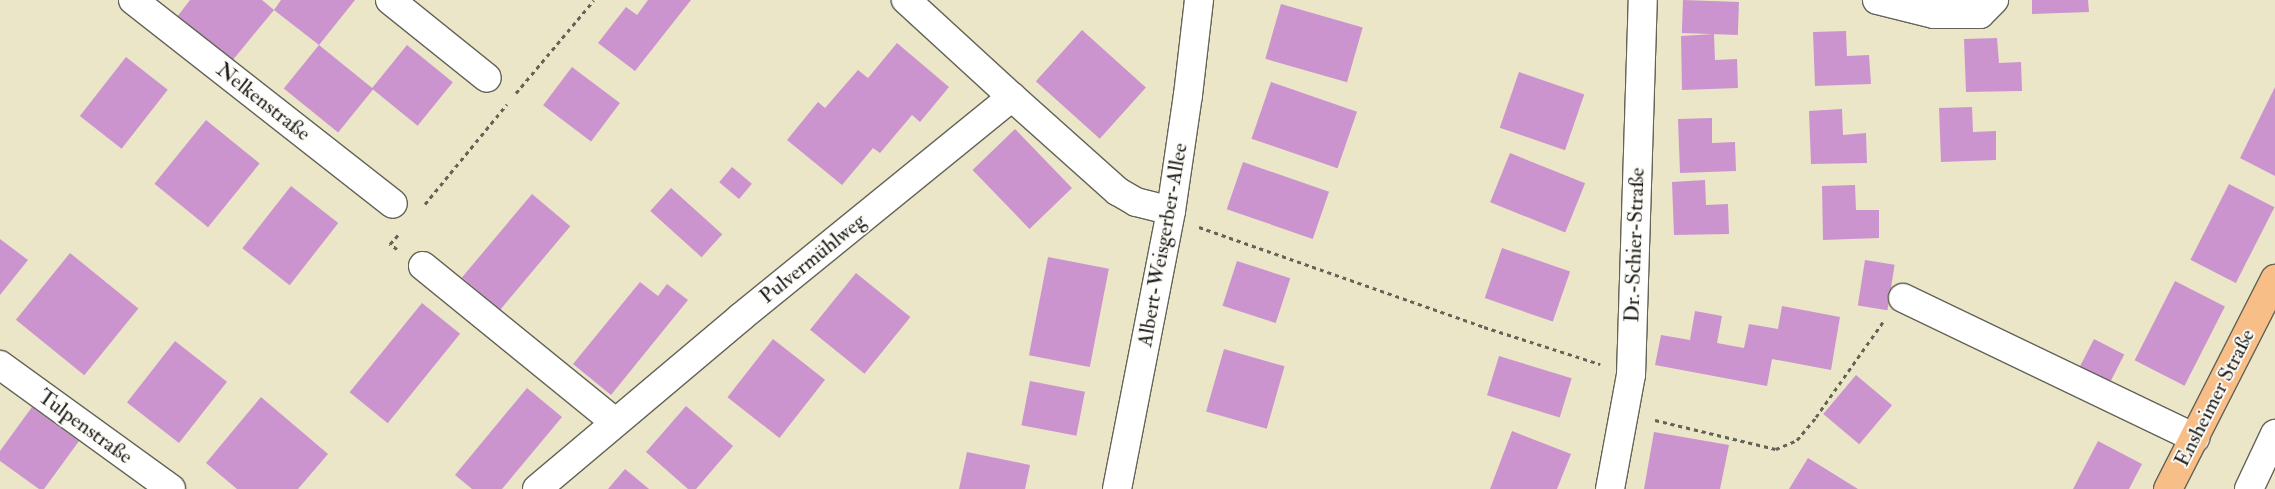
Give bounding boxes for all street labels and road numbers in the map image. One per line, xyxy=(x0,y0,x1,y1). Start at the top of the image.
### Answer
street label: Nelkenstraße xyxy=(211,57,315,147)
street label: Albert-Weisgerber-Allee xyxy=(1133,141,1193,349)
street label: Dr.-Schier-Straße xyxy=(1620,167,1650,323)
street label: Pulvermühlweg xyxy=(755,209,871,309)
street label: Ensheimer Straße xyxy=(2170,325,2260,471)
street label: Tulpenstraße xyxy=(33,384,137,470)

